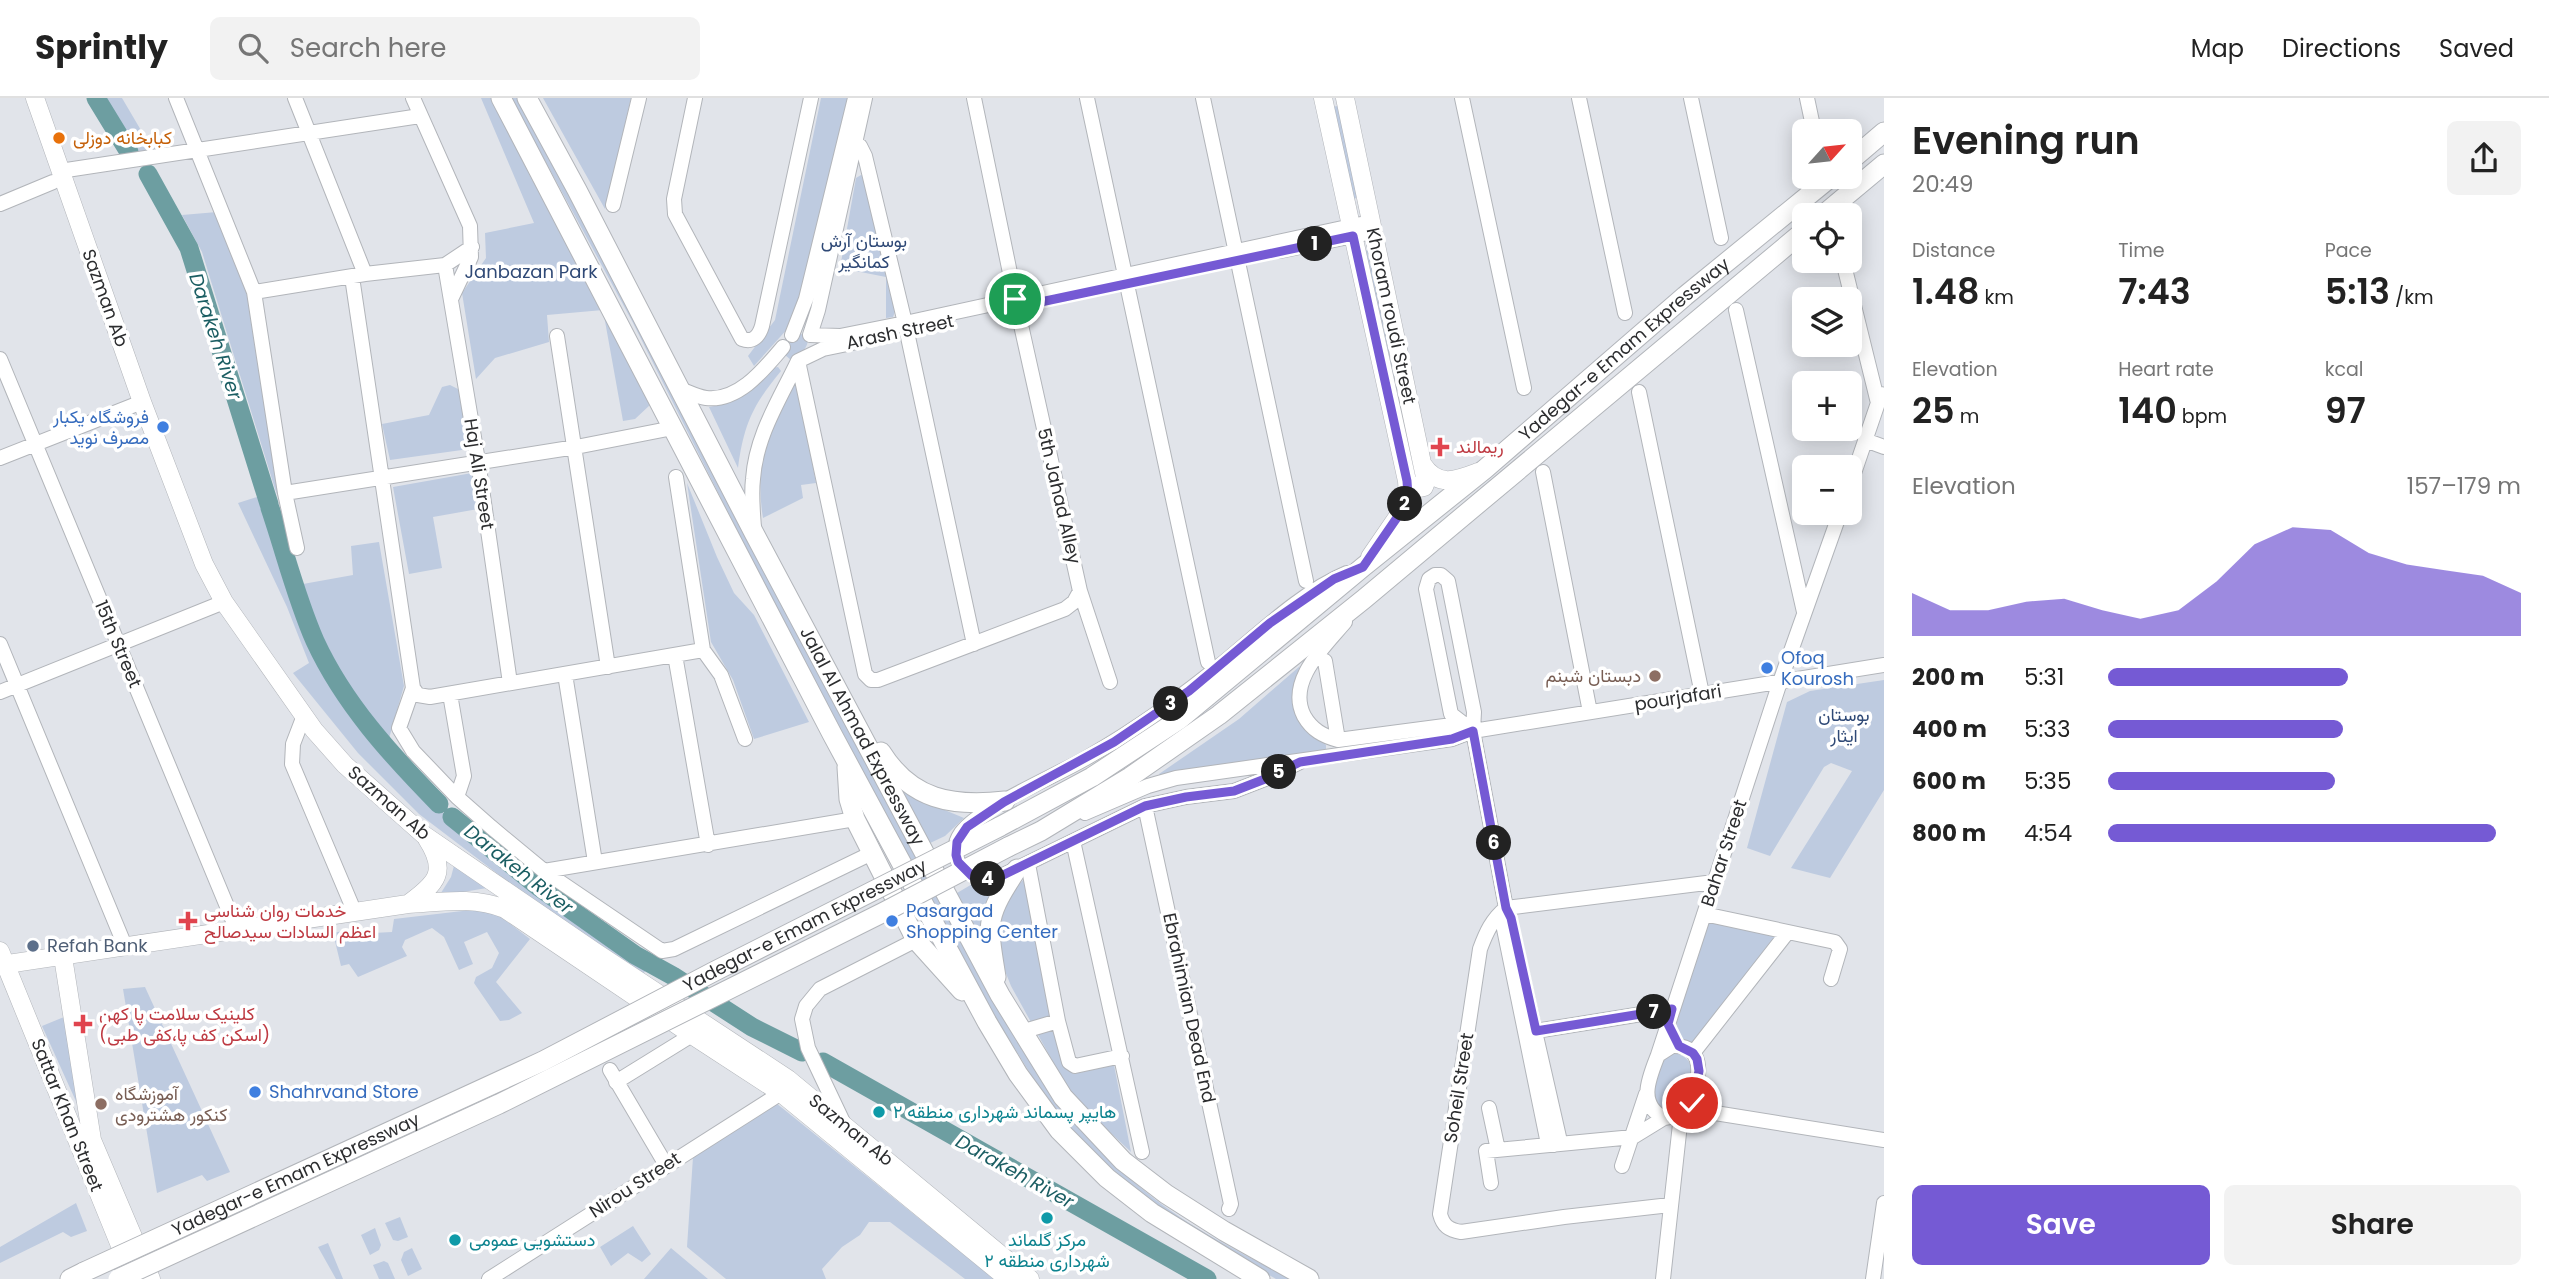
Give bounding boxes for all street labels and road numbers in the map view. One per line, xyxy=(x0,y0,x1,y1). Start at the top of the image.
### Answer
street label: Khoram roudi Street xyxy=(1361,225,1422,406)
street label: Sazman Ab xyxy=(76,246,135,350)
street label: Yadegar-e Emam Expressway xyxy=(1513,252,1735,446)
street label: Arash Street xyxy=(844,308,956,355)
street label: Haj Ali Street xyxy=(458,416,501,531)
street label: 5th Jahad Alley xyxy=(1032,425,1087,566)
street label: 15th Street xyxy=(89,596,148,691)
street label: Jalal Al Ahmad Expressway xyxy=(794,622,931,850)
street label: pourjafari xyxy=(1633,678,1723,717)
street label: Sazman Ab xyxy=(343,760,436,846)
street label: Bahar Street xyxy=(1694,796,1753,910)
street label: Yadegar-e Emam Expressway xyxy=(679,853,931,998)
street label: Ebrahimian Dead End xyxy=(1157,911,1222,1105)
street label: Soheil Street xyxy=(1437,1031,1480,1145)
street label: Sattar Khan Street xyxy=(25,1035,110,1195)
street label: Sazman Ab xyxy=(804,1088,899,1172)
street label: Yadegar-e Emam Expressway xyxy=(168,1106,423,1242)
street label: Nirou Street xyxy=(584,1146,685,1223)

